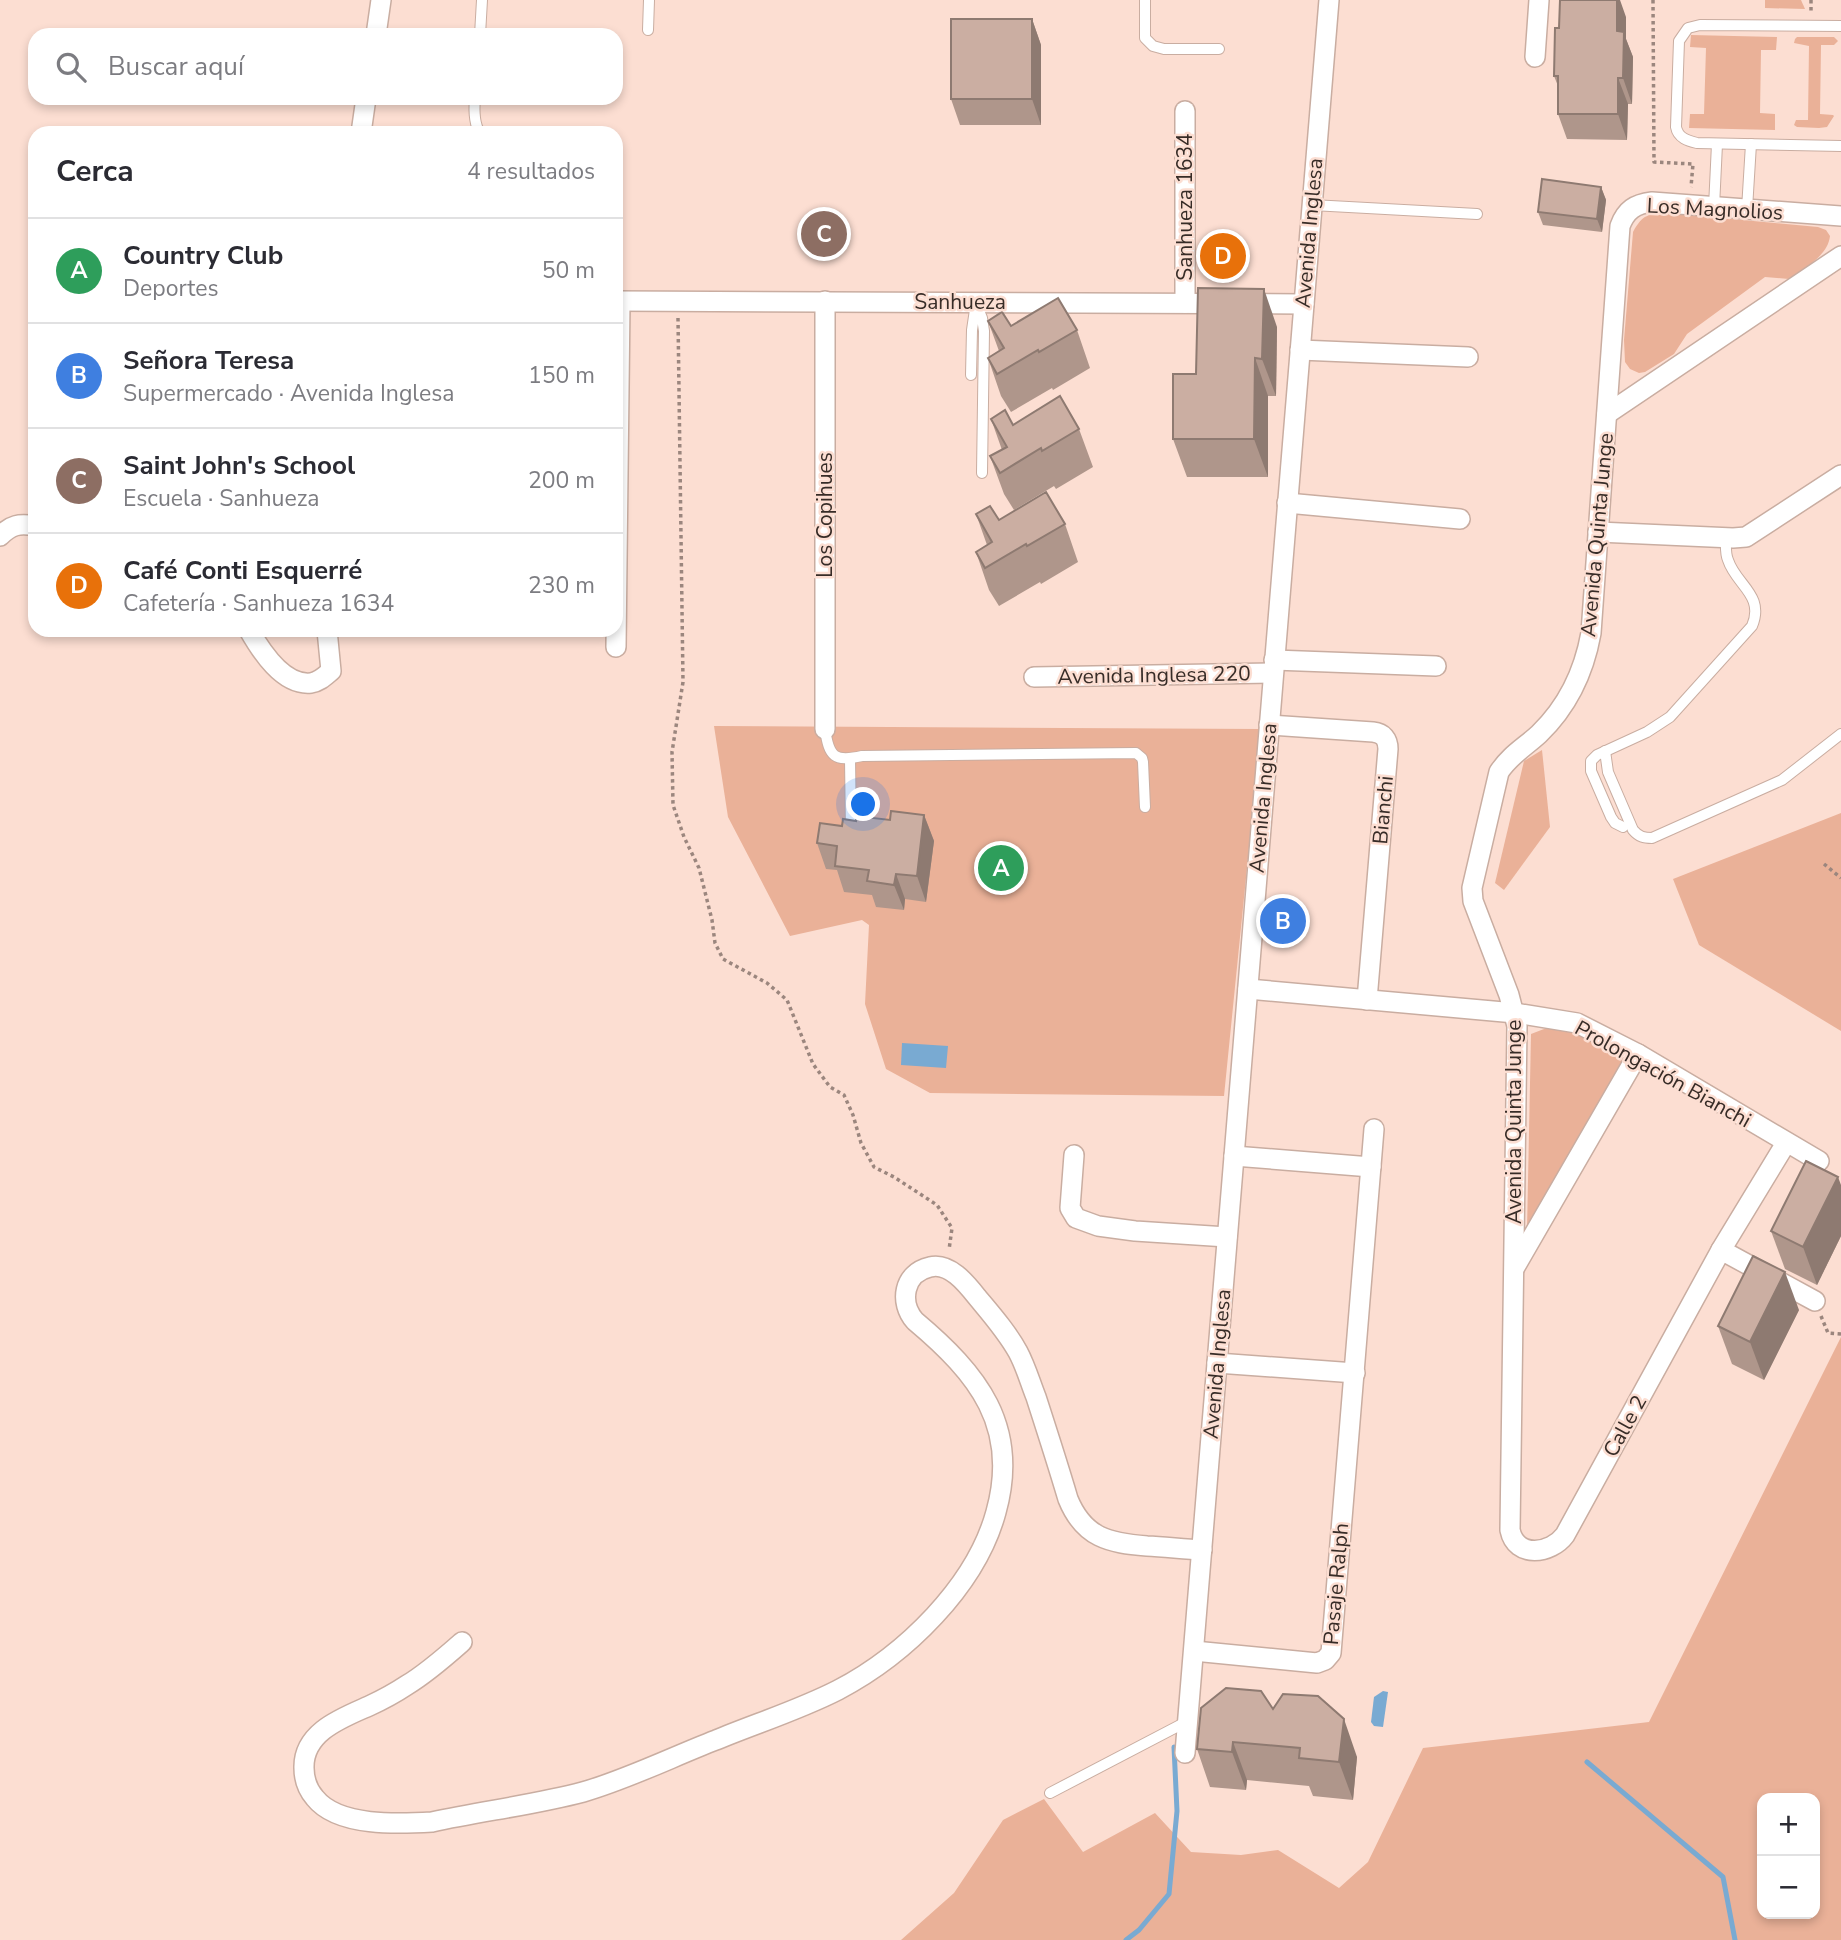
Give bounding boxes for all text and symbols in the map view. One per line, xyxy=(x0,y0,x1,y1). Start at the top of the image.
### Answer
search box xyxy=(28,28,623,105)
icon: search xyxy=(52,48,90,86)
text: Buscar aquí xyxy=(108,49,244,84)
street label: Sanhueza 1634 xyxy=(1171,133,1199,281)
text: Cerca xyxy=(56,151,134,192)
text: 4 resultados xyxy=(467,156,595,187)
street label: Avenida Inglesa xyxy=(1289,157,1329,309)
street label: Los Magnolios xyxy=(1646,191,1784,227)
pin: C xyxy=(801,208,847,260)
pin: D xyxy=(1200,230,1246,282)
text: Country Club xyxy=(123,238,283,273)
text: A xyxy=(70,255,88,286)
text: 50 m xyxy=(542,255,595,286)
text: Deportes xyxy=(123,273,219,304)
street label: Sanhueza xyxy=(914,288,1006,316)
text: Señora Teresa xyxy=(123,343,294,378)
text: B xyxy=(71,360,87,391)
text: 150 m xyxy=(528,360,595,391)
text: Supermercado · Avenida Inglesa xyxy=(123,378,455,409)
street label: Avenida Quinta Junge xyxy=(1574,432,1620,638)
text: Saint John's School xyxy=(123,448,355,483)
street label: Los Copihues xyxy=(811,452,839,578)
text: C xyxy=(71,465,87,496)
text: 200 m xyxy=(528,465,595,496)
text: Escuela · Sanhueza xyxy=(123,483,319,514)
text: Café Conti Esquerré xyxy=(123,553,362,588)
text: D xyxy=(70,570,88,601)
text: 230 m xyxy=(528,570,595,601)
text: Cafetería · Sanhueza 1634 xyxy=(123,588,394,619)
street label: Avenida Inglesa 220 xyxy=(1057,659,1251,691)
street label: Avenida Inglesa xyxy=(1243,722,1283,874)
street label: Bianchi xyxy=(1366,775,1400,845)
your location xyxy=(846,787,880,821)
pin: A xyxy=(978,842,1024,894)
pin: B xyxy=(1260,895,1306,947)
street label: Prolongación Bianchi xyxy=(1570,1014,1756,1134)
street label: Avenida Quinta Junge xyxy=(1500,1020,1528,1224)
street label: Avenida Inglesa xyxy=(1197,1288,1237,1440)
street label: Calle 2 xyxy=(1597,1390,1653,1462)
street label: Pasaje Ralph xyxy=(1317,1522,1355,1646)
map controls xyxy=(1757,1793,1820,1919)
button: + xyxy=(1757,1793,1820,1856)
button: − xyxy=(1757,1856,1820,1919)

